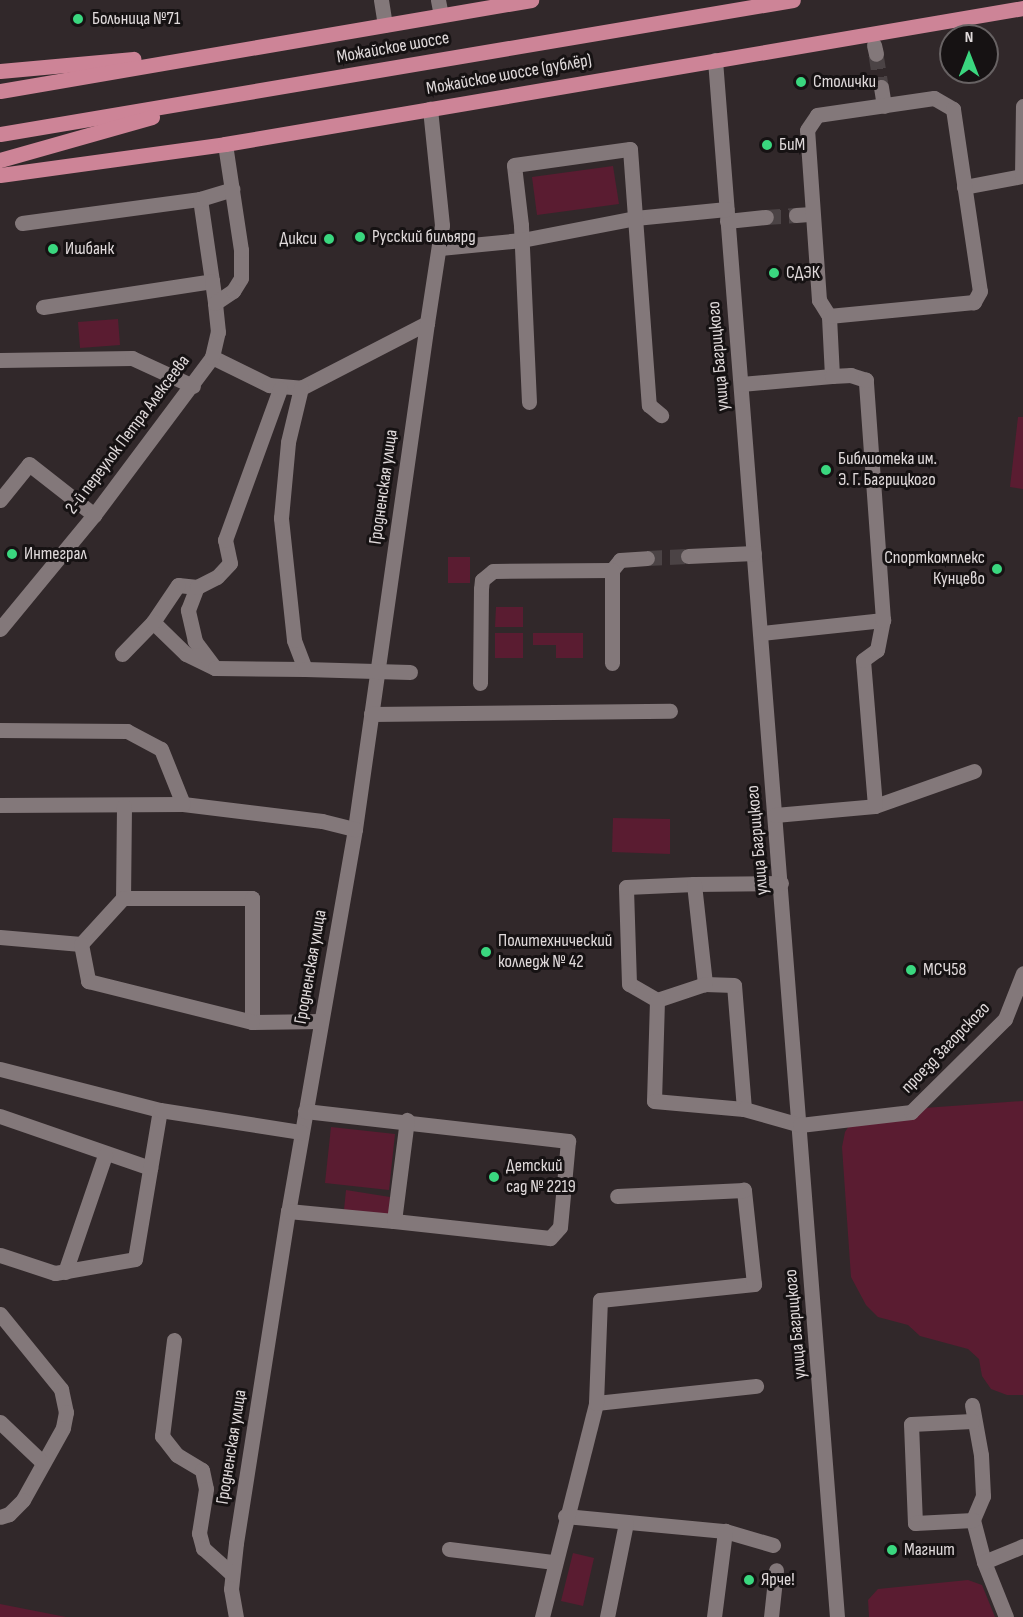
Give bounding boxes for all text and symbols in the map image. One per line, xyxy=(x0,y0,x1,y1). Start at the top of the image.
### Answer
place label: Больница №71 xyxy=(92,8,180,30)
marker: Больница №71 xyxy=(69,10,87,28)
north arrow xyxy=(939,24,999,84)
street label: Можайское шоссе xyxy=(335,27,451,69)
text: N xyxy=(965,28,973,47)
street label: Можайское шоссе (дублёр) xyxy=(425,50,593,100)
place label: Столички xyxy=(813,71,876,93)
marker: Столички xyxy=(794,75,808,89)
place label: БиМ xyxy=(779,134,805,156)
marker: БиМ xyxy=(760,138,774,152)
place label: Русский бильярд xyxy=(372,226,476,248)
place label: Дикси xyxy=(280,228,317,250)
marker: Русский бильярд xyxy=(353,230,367,244)
marker: Дикси xyxy=(322,232,336,246)
place label: Ишбанк xyxy=(65,238,114,260)
marker: Ишбанк xyxy=(46,242,60,256)
place label: СДЭК xyxy=(786,262,820,284)
marker: СДЭК xyxy=(767,266,781,280)
street label: улица Багрицкого xyxy=(703,300,735,412)
street label: 2-й переулок Петра Алексеева xyxy=(61,351,195,519)
street label: Гродненская улица xyxy=(365,428,403,546)
place label: Библиотека им. Э. Г. Багрицкого xyxy=(838,449,937,492)
marker: Библиотека им. Э. Г. Багрицкого xyxy=(819,463,833,477)
place label: Интеграл xyxy=(24,543,87,565)
marker: Интеграл xyxy=(5,547,19,561)
place label: Спорткомплекс Кунцево xyxy=(884,548,985,590)
marker: Спорткомплекс Кунцево xyxy=(990,562,1004,576)
street label: улица Багрицкого xyxy=(742,784,774,896)
street label: Гродненская улица xyxy=(290,908,332,1026)
place label: Политехнический колледж № 42 xyxy=(498,931,612,974)
marker: Политехнический колледж № 42 xyxy=(479,945,493,959)
place label: МСЧ58 xyxy=(923,959,966,981)
marker: МСЧ58 xyxy=(904,963,918,977)
street label: проезд Загорского xyxy=(897,998,995,1098)
place label: Детский сад № 2219 xyxy=(506,1156,576,1198)
marker: Детский сад № 2219 xyxy=(487,1170,501,1184)
street label: улица Багрицкого xyxy=(780,1268,812,1380)
street label: Гродненская улица xyxy=(212,1388,252,1506)
place label: Магнит xyxy=(904,1539,955,1561)
marker: Магнит xyxy=(885,1543,899,1557)
place label: Ярче! xyxy=(761,1569,795,1591)
marker: Ярче! xyxy=(742,1573,756,1587)

